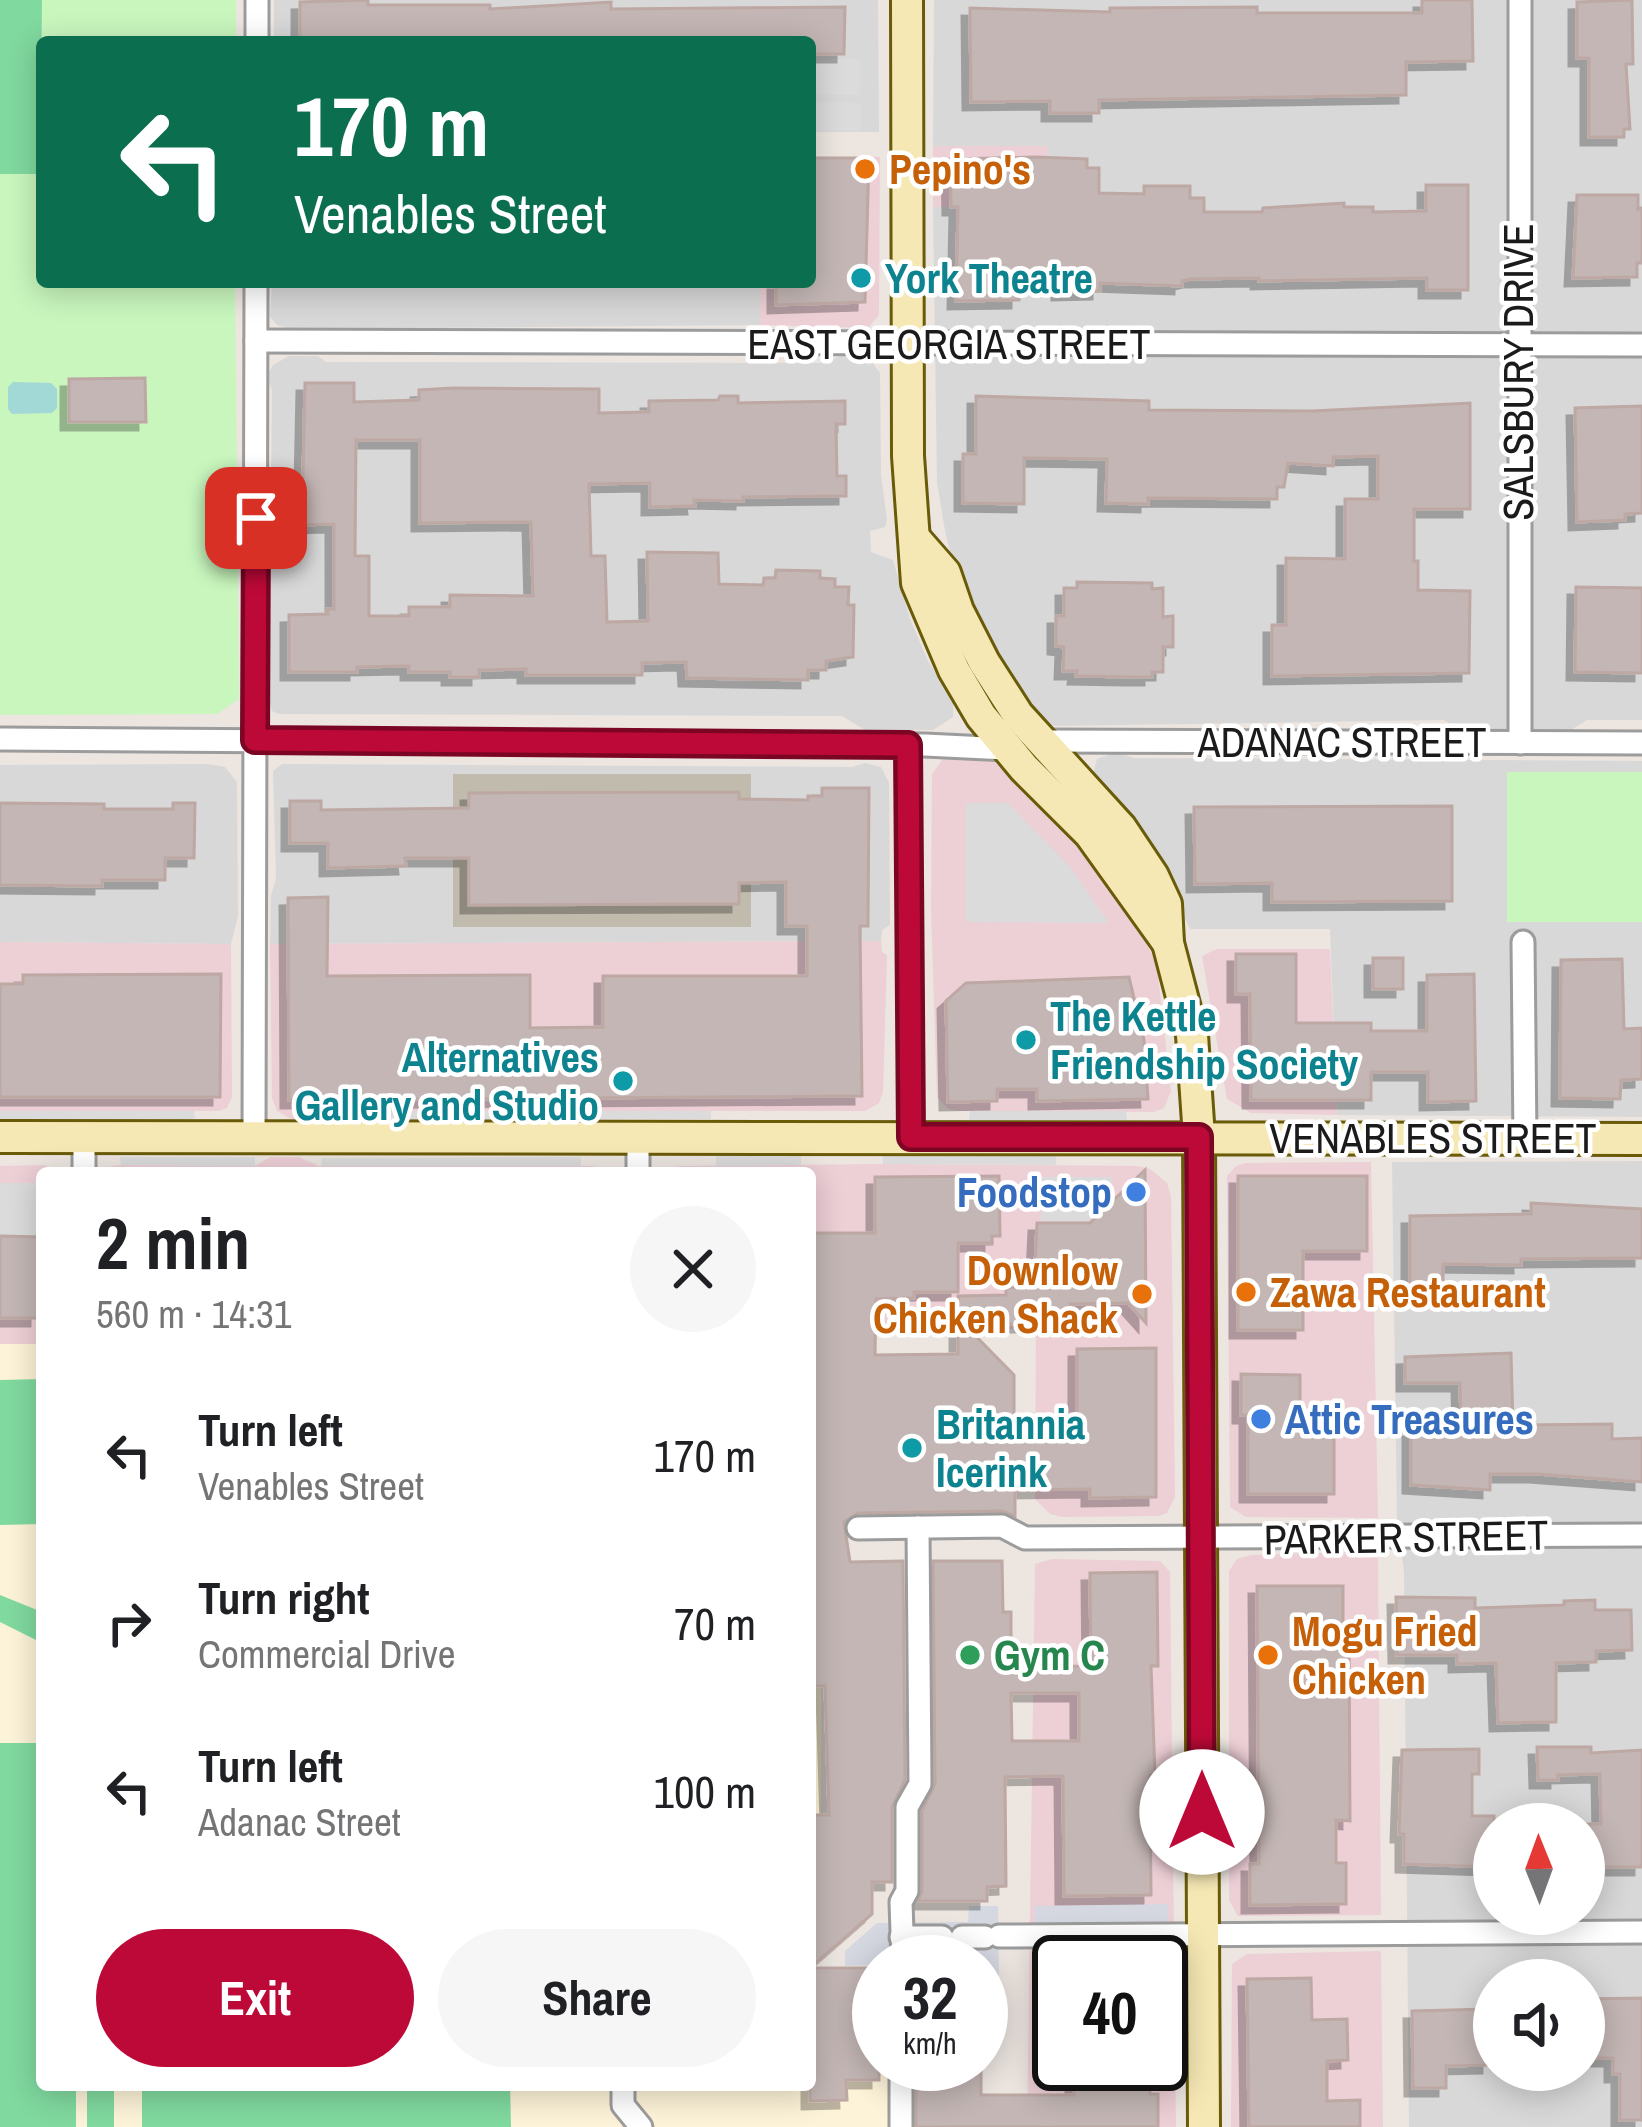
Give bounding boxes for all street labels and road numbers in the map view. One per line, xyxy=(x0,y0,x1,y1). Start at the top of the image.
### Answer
street label: SALSBURY DRIVE xyxy=(1490,223,1546,521)
street label: EAST GEORGIA STREET xyxy=(747,316,1151,372)
street label: ADANAC STREET xyxy=(1197,714,1486,770)
street label: VENABLES STREET xyxy=(1269,1110,1597,1166)
street label: PARKER STREET xyxy=(1263,1507,1549,1567)

